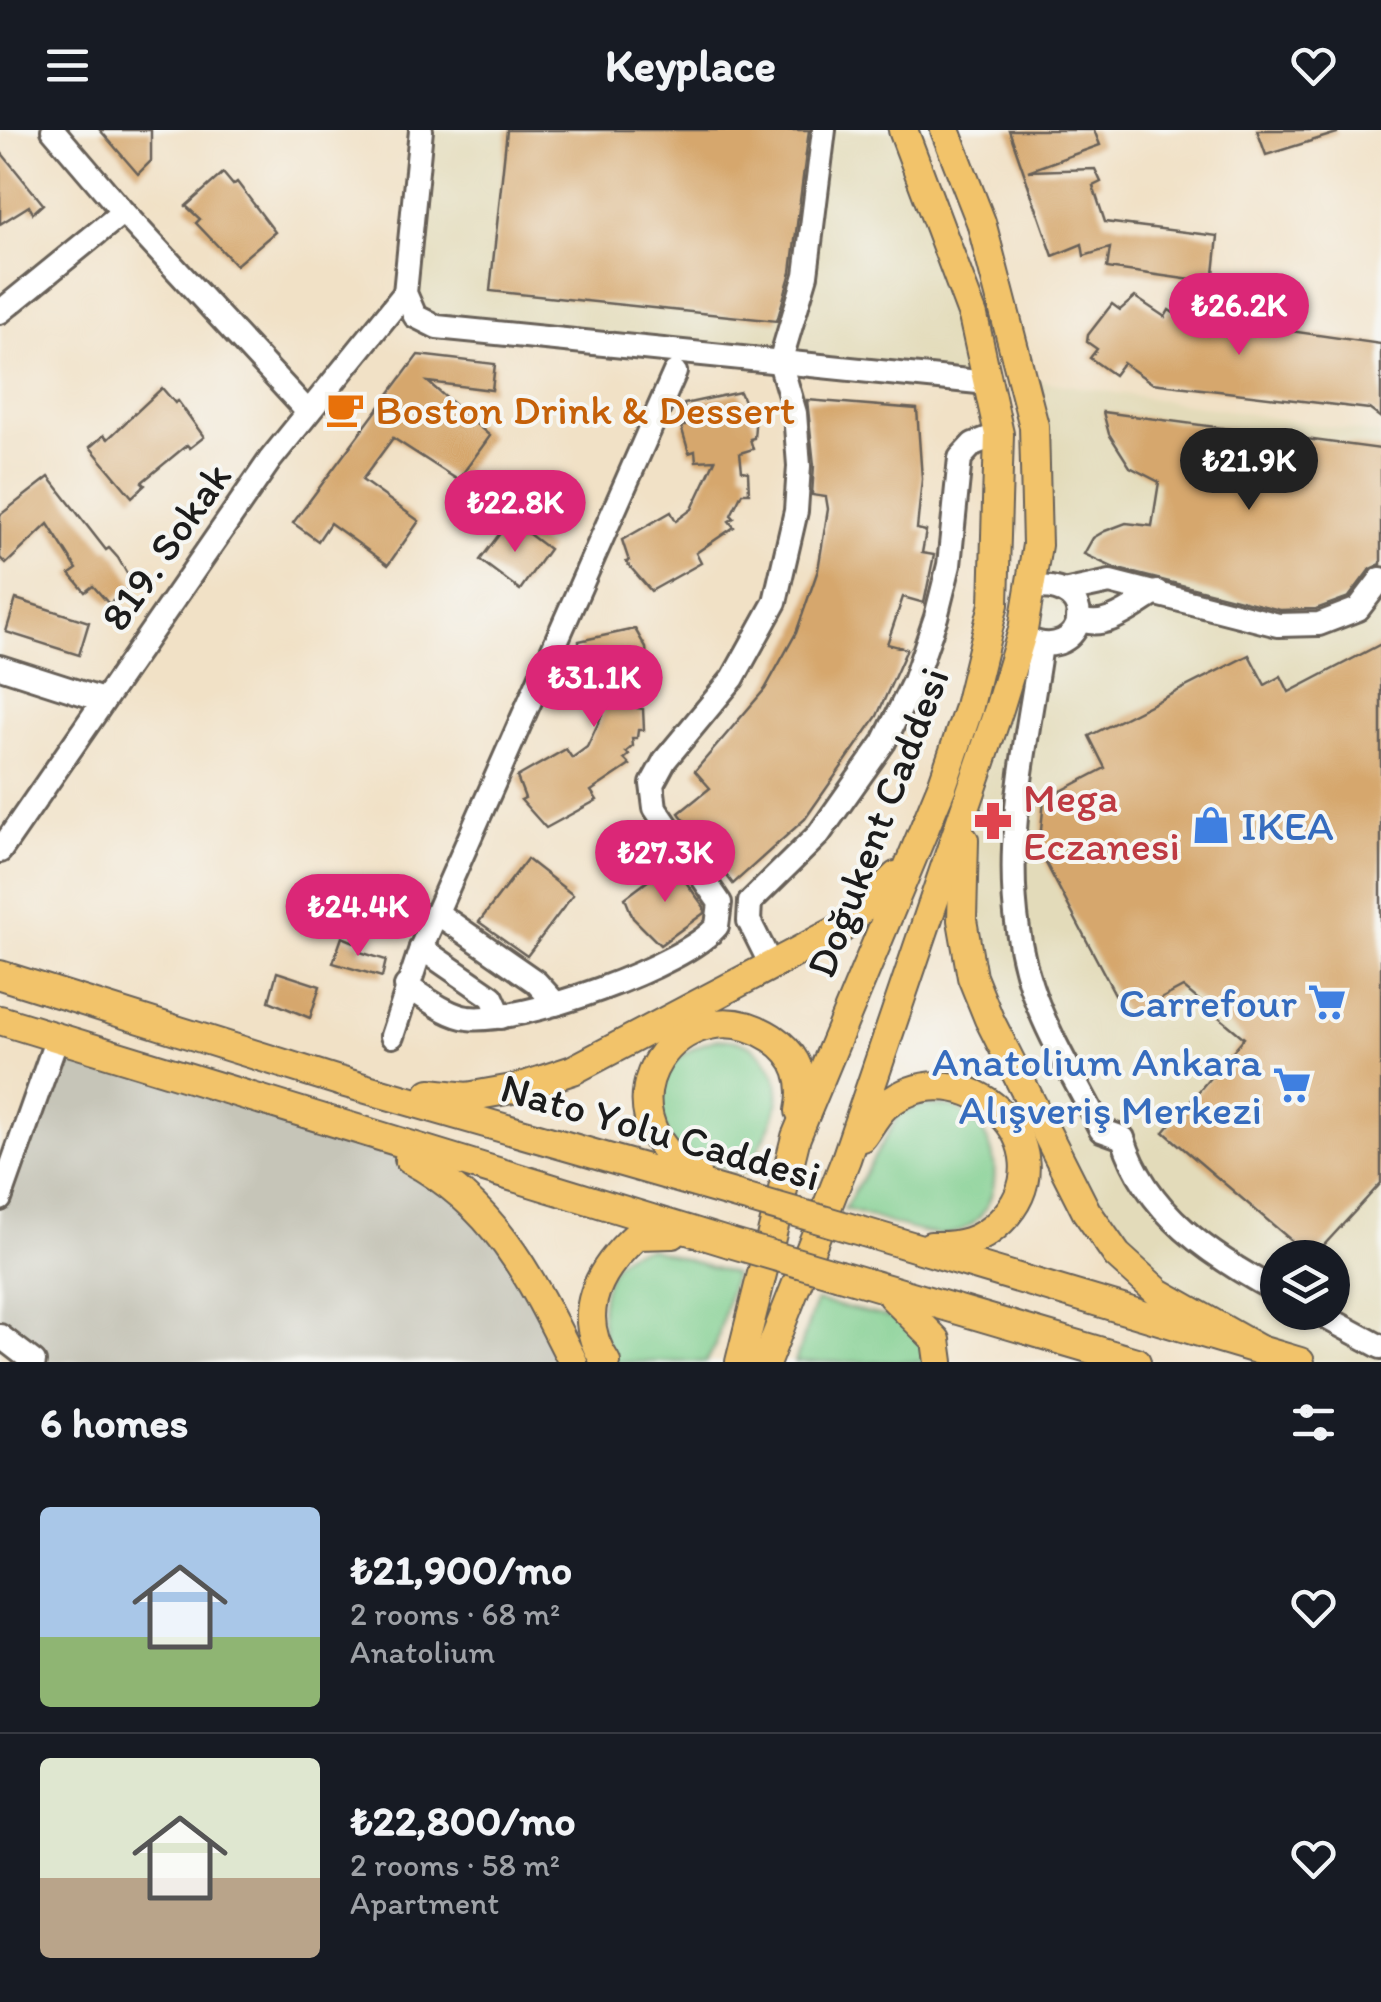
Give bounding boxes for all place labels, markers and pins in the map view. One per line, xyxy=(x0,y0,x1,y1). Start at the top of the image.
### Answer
pin: ₺26.2K xyxy=(1158,273,1320,358)
place label: Boston Drink & Dessert xyxy=(375,384,796,435)
cafe icon: Boston Drink & Dessert xyxy=(324,388,366,430)
pin: ₺21.9K xyxy=(1168,428,1330,513)
pin: ₺22.8K xyxy=(434,470,596,555)
pin: ₺31.1K xyxy=(513,645,675,730)
place label: Mega Eczanesi xyxy=(1023,772,1180,871)
pharmacy icon: Mega Eczanesi xyxy=(972,800,1014,842)
place label: IKEA xyxy=(1241,800,1334,851)
shop icon: IKEA xyxy=(1190,804,1232,846)
pin: ₺27.3K xyxy=(584,820,746,905)
pin: ₺24.4K xyxy=(277,874,439,959)
place label: Carrefour xyxy=(1118,977,1297,1028)
supermarket icon: Carrefour xyxy=(1306,981,1348,1023)
place label: Anatolium Ankara Alışveriş Merkezi xyxy=(932,1036,1262,1135)
supermarket icon: Anatolium Ankara Alışveriş Merkezi xyxy=(1271,1064,1313,1106)

